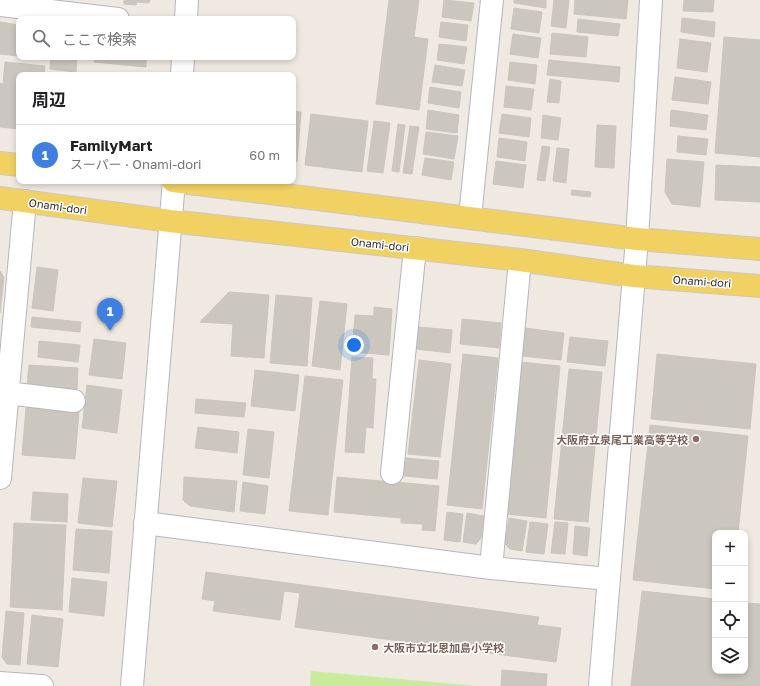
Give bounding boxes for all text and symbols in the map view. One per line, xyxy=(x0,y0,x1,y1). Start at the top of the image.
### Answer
search box xyxy=(16,16,296,60)
icon: search xyxy=(30,27,52,49)
text: ここで検索 xyxy=(62,30,137,48)
text: 周辺 xyxy=(32,89,66,110)
text: FamilyMart xyxy=(70,136,152,154)
text: 1 xyxy=(42,147,48,163)
text: 60 m xyxy=(249,147,280,163)
text: スーパー · Onami-dori xyxy=(70,156,202,172)
street label: Onami-dori xyxy=(28,195,88,217)
street label: Onami-dori xyxy=(350,234,410,254)
street label: Onami-dori xyxy=(672,272,732,290)
pin: 1 xyxy=(97,298,123,331)
your location xyxy=(344,335,364,355)
place label: 大阪府立泉尾工業高等学校 xyxy=(556,433,688,446)
marker: 大阪府立泉尾工業高等学校 xyxy=(691,434,701,444)
map controls xyxy=(712,530,748,674)
button: + xyxy=(712,530,748,566)
button: − xyxy=(712,566,748,602)
button: locate xyxy=(712,602,748,638)
button: layers xyxy=(712,638,748,674)
place label: 大阪市立北恩加島小学校 xyxy=(383,641,504,654)
marker: 大阪市立北恩加島小学校 xyxy=(370,642,380,652)

